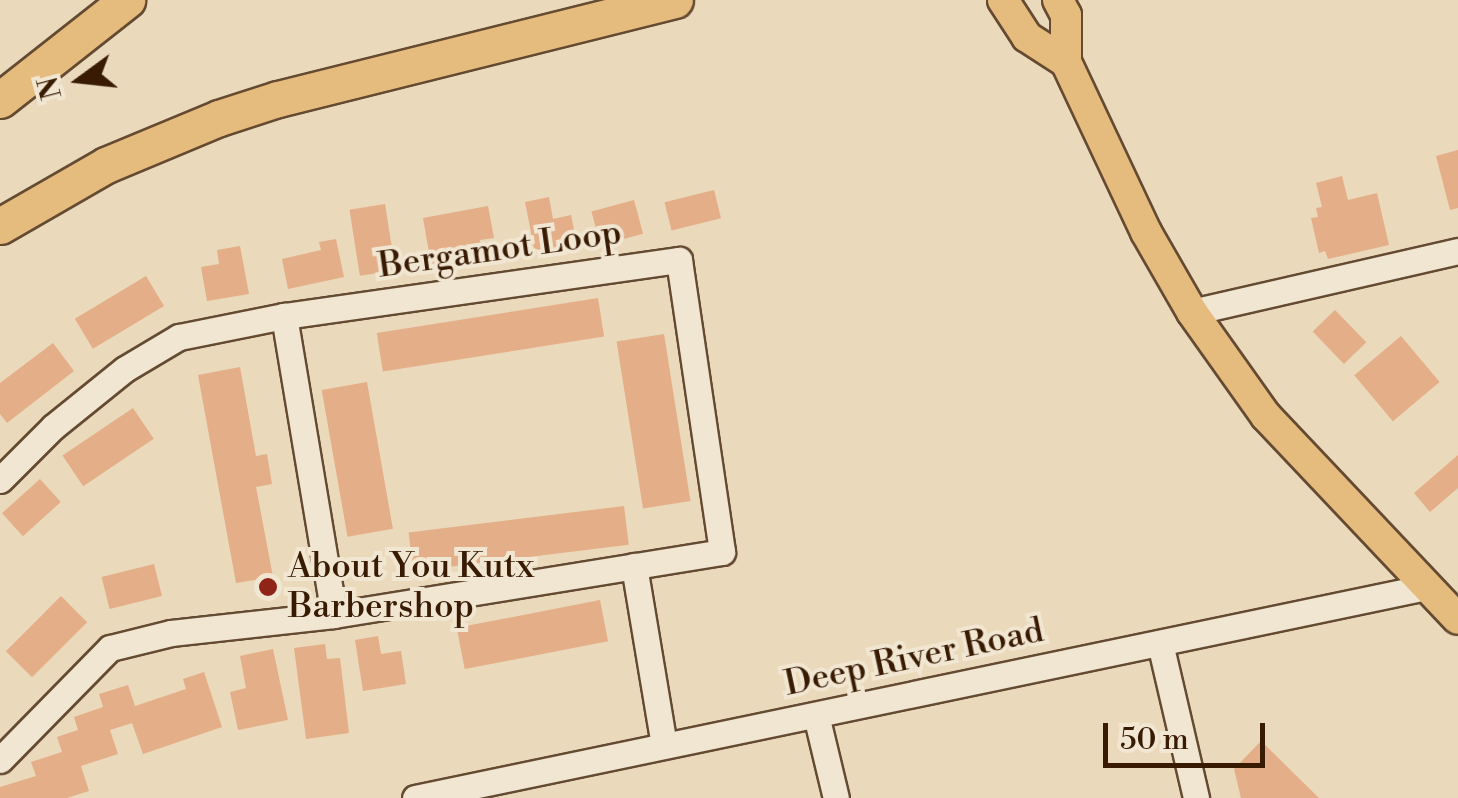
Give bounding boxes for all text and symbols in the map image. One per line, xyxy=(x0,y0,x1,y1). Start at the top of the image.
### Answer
north arrow xyxy=(30,30,130,130)
text: N xyxy=(31,73,70,103)
street label: Bergamot Loop xyxy=(376,212,624,288)
place label: About You Kutx Barbershop xyxy=(288,546,534,628)
marker: About You Kutx Barbershop xyxy=(257,576,279,598)
street label: Deep River Road xyxy=(781,610,1047,706)
scale bar xyxy=(1108,703,1270,765)
text: 50 m xyxy=(1120,721,1189,759)

